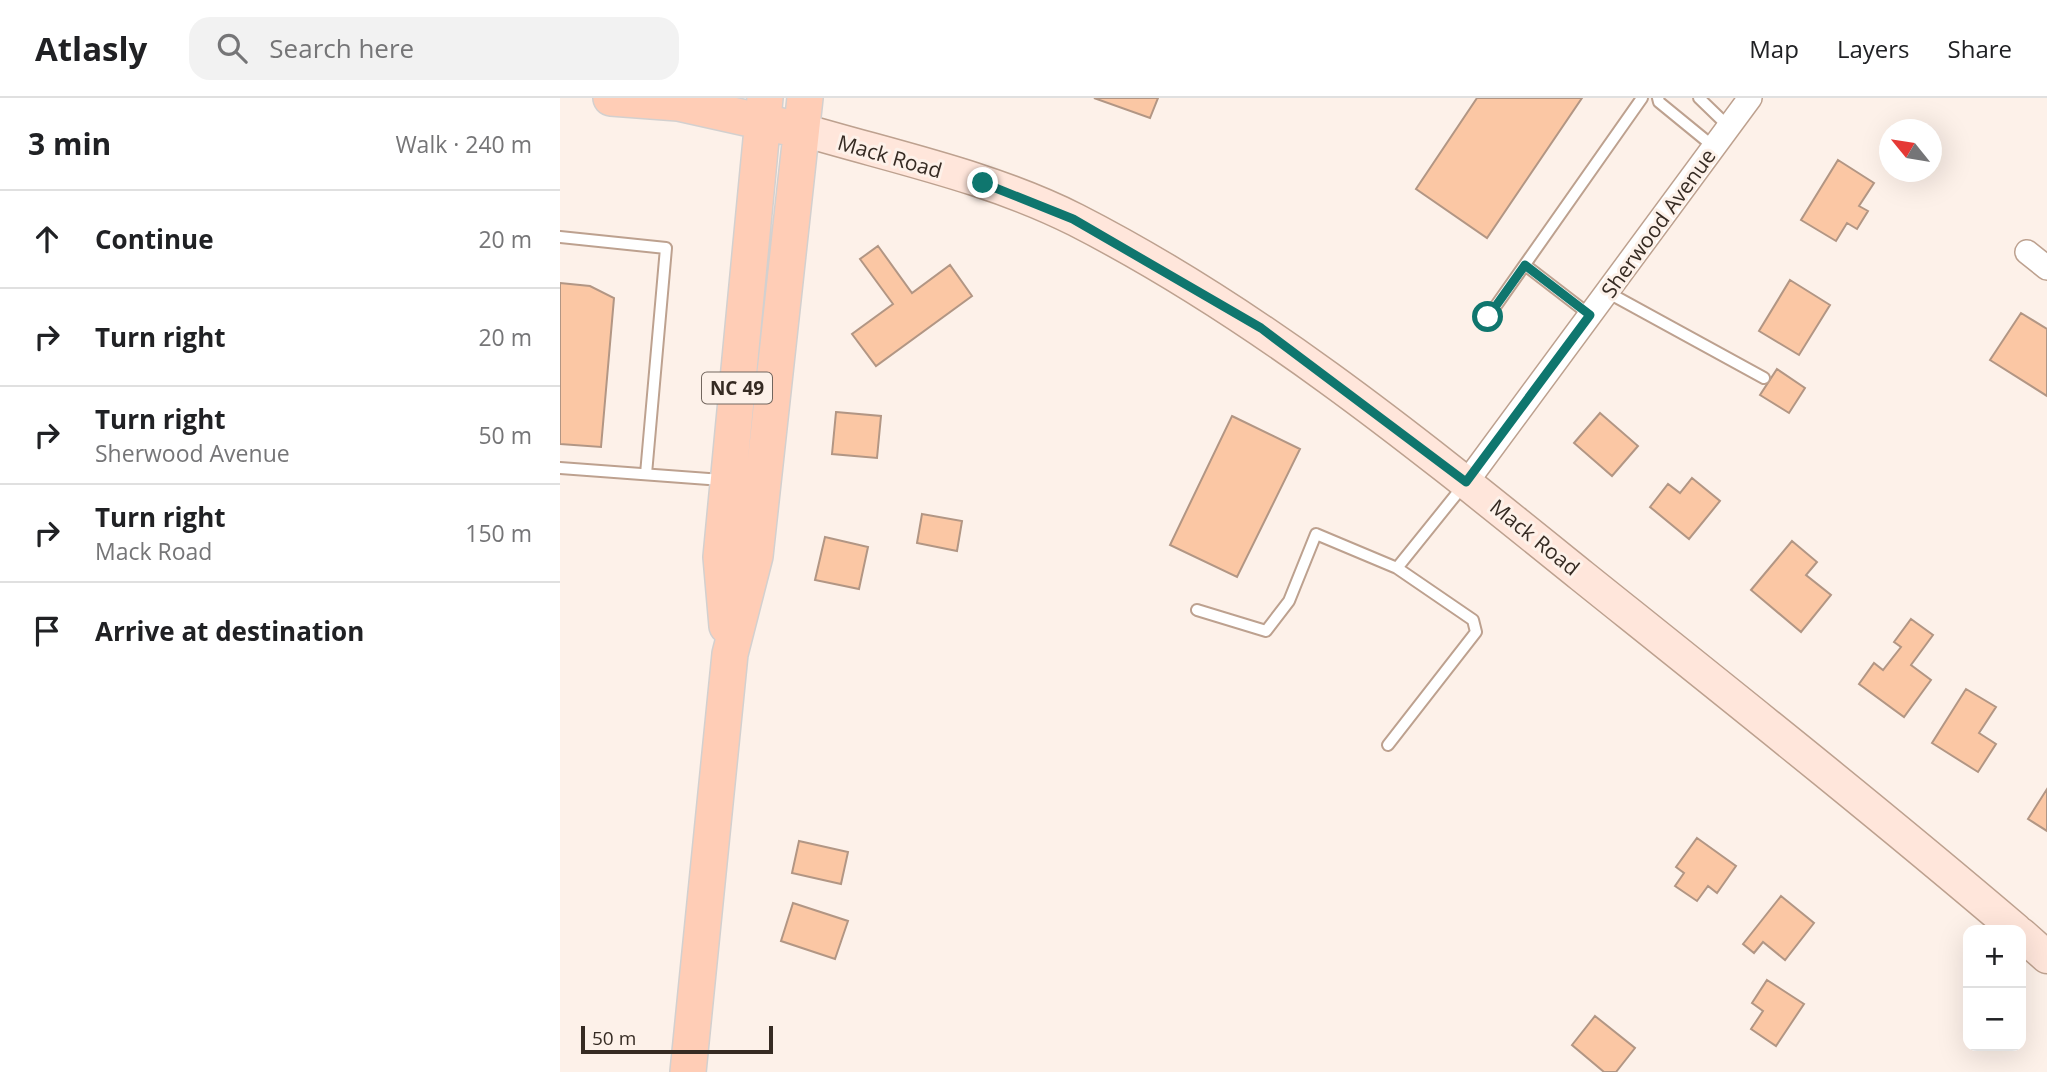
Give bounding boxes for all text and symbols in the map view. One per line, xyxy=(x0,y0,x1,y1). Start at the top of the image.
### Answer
search box xyxy=(189,17,679,80)
text: Atlasly xyxy=(35,26,147,71)
icon: search xyxy=(213,29,251,67)
text: Search here xyxy=(269,30,414,66)
text: Map xyxy=(1749,32,1799,65)
text: Layers xyxy=(1837,32,1910,65)
text: Share xyxy=(1948,32,2012,65)
north arrow xyxy=(1879,119,1942,182)
text: 3 min xyxy=(28,123,111,164)
text: Walk · 240 m xyxy=(395,128,532,160)
street label: Mack Road xyxy=(835,128,945,184)
street label: Sherwood Avenue xyxy=(1594,143,1722,303)
route end xyxy=(967,167,998,198)
icon: ahead xyxy=(28,220,66,258)
text: Continue xyxy=(95,221,214,257)
text: 20 m xyxy=(478,223,532,255)
route start xyxy=(1472,301,1503,332)
icon: right xyxy=(28,318,66,356)
text: Turn right xyxy=(95,319,226,355)
text: 20 m xyxy=(478,321,532,353)
road number: NC 49 xyxy=(702,372,772,404)
text: Turn right xyxy=(95,401,226,437)
icon: right xyxy=(28,416,66,454)
text: 50 m xyxy=(478,419,532,451)
text: Sherwood Avenue xyxy=(95,437,290,469)
street label: Mack Road xyxy=(1485,492,1585,582)
text: Turn right xyxy=(95,499,226,535)
icon: right xyxy=(28,514,66,552)
text: 150 m xyxy=(465,517,532,549)
text: Mack Road xyxy=(95,535,212,567)
icon: arrive xyxy=(28,612,66,650)
text: Arrive at destination xyxy=(95,613,364,649)
map controls xyxy=(1963,925,2026,1051)
button: + xyxy=(1963,925,2026,988)
button: − xyxy=(1963,988,2026,1051)
scale bar xyxy=(581,1023,774,1055)
text: 50 m xyxy=(592,1025,636,1051)

